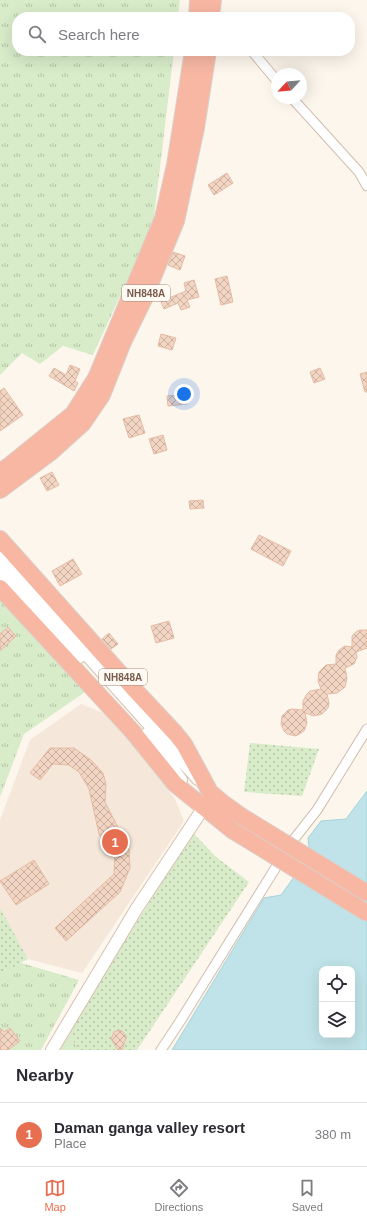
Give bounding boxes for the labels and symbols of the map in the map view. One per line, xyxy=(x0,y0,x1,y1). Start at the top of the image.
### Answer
north arrow xyxy=(271,68,307,104)
road number: NH848A xyxy=(122,285,170,301)
your location xyxy=(174,384,194,404)
road number: NH848A xyxy=(99,669,147,685)
pin: 1 xyxy=(102,827,128,857)

